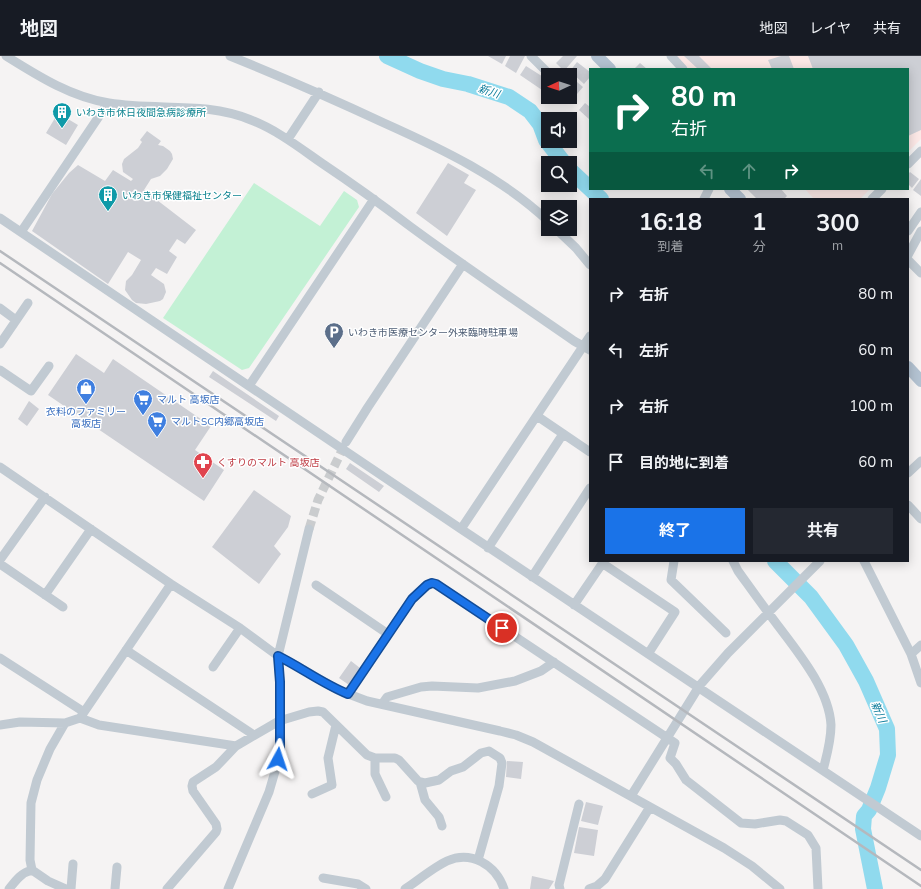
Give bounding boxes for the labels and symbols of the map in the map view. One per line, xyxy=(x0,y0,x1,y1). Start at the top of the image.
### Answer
north arrow xyxy=(541,68,577,104)
water label: 新川 xyxy=(476,81,503,102)
building icon: いわき市休日夜間急病診療所 xyxy=(51,101,73,129)
place label: いわき市休日夜間急病診療所 xyxy=(76,106,206,120)
building icon: いわき市保健福祉センター xyxy=(97,184,119,212)
place label: いわき市保健福祉センター xyxy=(122,189,242,203)
parking icon: いわき市医療センター外来臨時駐車場 xyxy=(323,321,345,349)
place label: いわき市医療センター外来臨時駐車場 xyxy=(348,326,518,340)
shop icon: 衣料のファミリー 高坂店 xyxy=(75,377,97,405)
supermarket icon: マルト 高坂店 xyxy=(132,388,154,416)
place label: マルト 高坂店 xyxy=(157,393,220,407)
place label: 衣料のファミリー 高坂店 xyxy=(45,405,126,431)
supermarket icon: マルトSC内郷高坂店 xyxy=(146,410,168,438)
place label: マルトSC内郷高坂店 xyxy=(171,415,264,429)
pharmacy icon: くすりのマルト 高坂店 xyxy=(192,451,214,479)
place label: くすりのマルト 高坂店 xyxy=(217,456,320,470)
pin xyxy=(485,611,519,645)
water label: 新川 xyxy=(867,699,890,726)
position arrow xyxy=(257,738,299,780)

